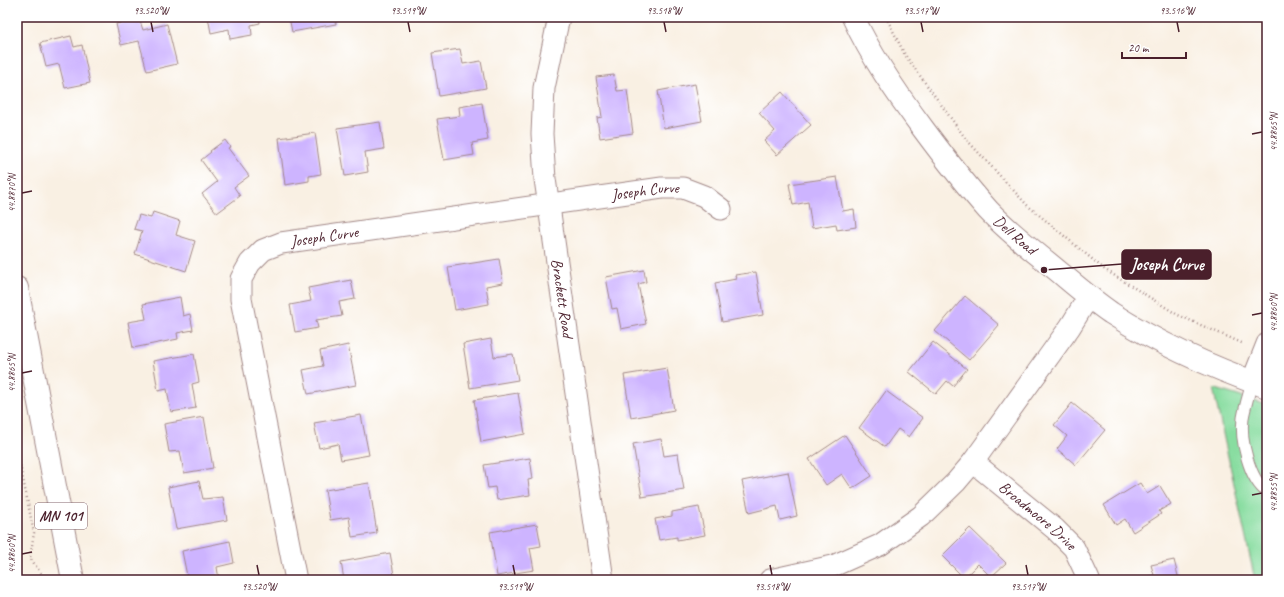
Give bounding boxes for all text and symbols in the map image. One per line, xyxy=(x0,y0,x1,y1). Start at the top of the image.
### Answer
text: 93.520°W xyxy=(134,4,170,17)
text: 93.519°W xyxy=(391,4,427,17)
text: 93.518°W xyxy=(647,4,683,17)
text: 93.517°W xyxy=(904,4,940,17)
text: 93.516°W xyxy=(1160,4,1196,17)
scale bar xyxy=(1122,34,1186,60)
text: 20 m xyxy=(1128,40,1150,56)
text: 44.8865°N xyxy=(1267,111,1280,151)
text: 44.8870°N xyxy=(5,172,18,212)
street label: Joseph Curve xyxy=(609,178,680,205)
street label: Dell Road xyxy=(989,211,1043,261)
street label: Joseph Curve xyxy=(288,222,361,252)
callout: Joseph Curve xyxy=(1122,250,1211,279)
text: Joseph Curve xyxy=(1129,254,1206,275)
street label: Brackett Road xyxy=(547,257,578,342)
text: 44.8860°N xyxy=(1267,292,1280,332)
text: 44.8865°N xyxy=(5,352,18,392)
text: 44.8855°N xyxy=(1267,472,1280,512)
street label: Broadmoore Drive xyxy=(995,477,1082,556)
road number: MN 101 xyxy=(35,503,87,529)
text: 44.8860°N xyxy=(5,533,18,573)
text: 93.520°W xyxy=(242,580,278,593)
text: 93.519°W xyxy=(498,580,534,593)
text: 93.518°W xyxy=(755,580,791,593)
text: 93.517°W xyxy=(1011,580,1047,593)

